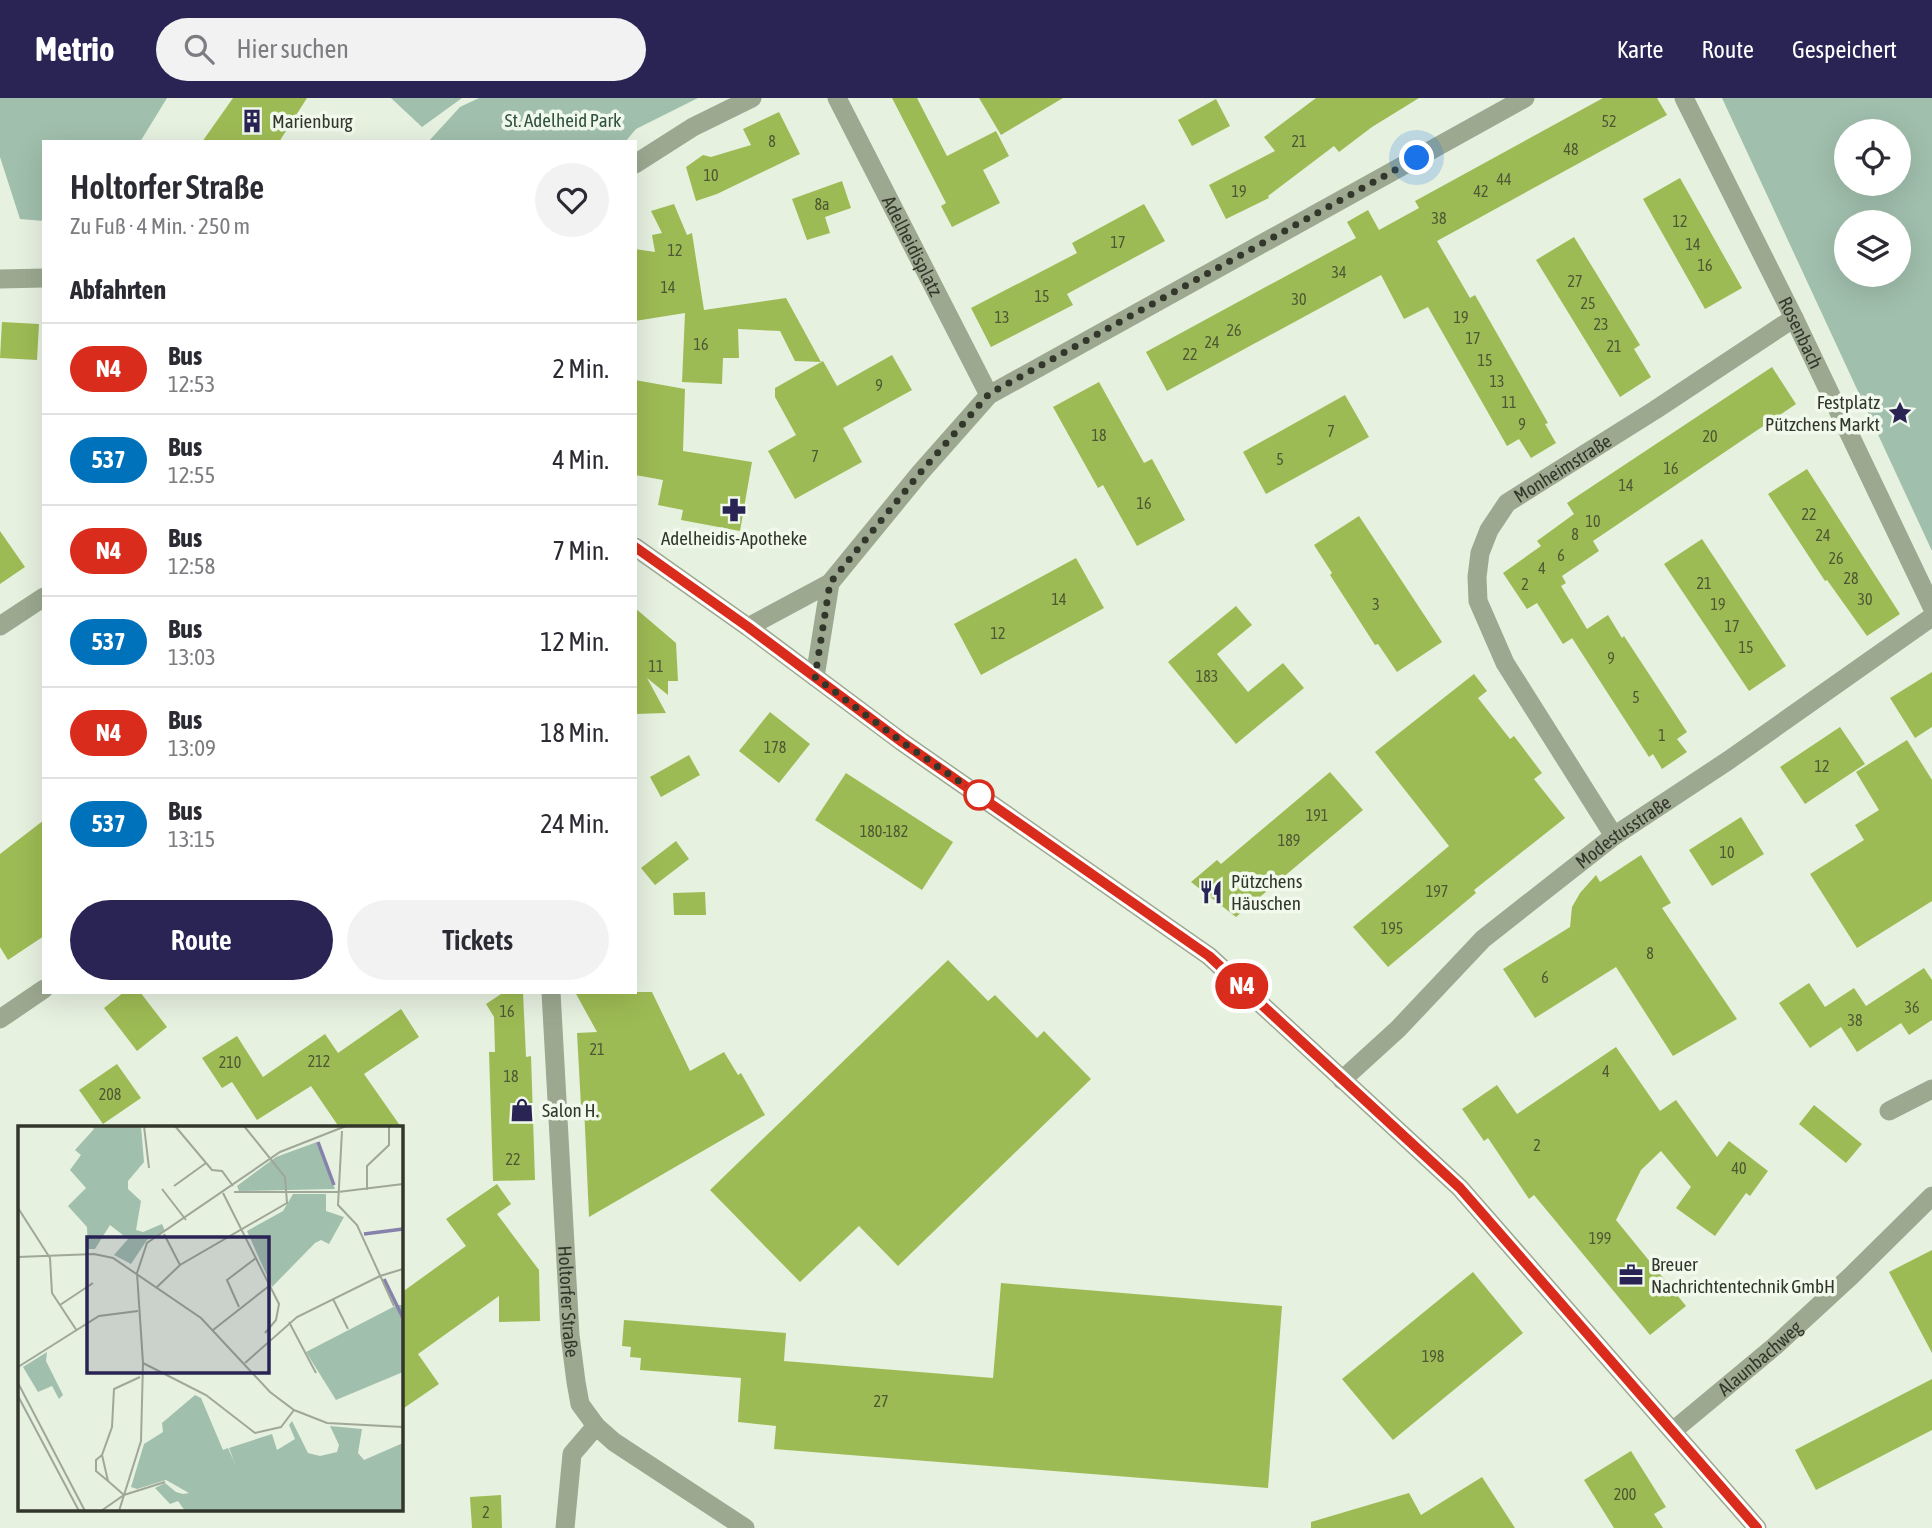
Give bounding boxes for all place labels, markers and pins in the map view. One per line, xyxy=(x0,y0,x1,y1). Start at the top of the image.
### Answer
building icon: Marienburg xyxy=(238,107,266,135)
place label: Marienburg xyxy=(272,110,354,132)
place label: Festplatz Pützchens Markt xyxy=(1765,391,1880,435)
place icon: Festplatz Pützchens Markt xyxy=(1886,399,1914,427)
pharmacy icon: Adelheidis-Apotheke xyxy=(720,496,748,524)
place label: Adelheidis-Apotheke xyxy=(661,527,807,549)
unlabelled marker xyxy=(964,780,994,810)
place label: Pützchens Häuschen xyxy=(1231,870,1303,914)
restaurant icon: Pützchens Häuschen xyxy=(1197,878,1225,906)
shop icon: Salon H. xyxy=(508,1096,536,1124)
place label: Salon H. xyxy=(542,1099,599,1121)
place label: Breuer Nachrichtentechnik GmbH xyxy=(1651,1253,1835,1297)
office icon: Breuer Nachrichtentechnik GmbH xyxy=(1617,1261,1645,1289)

